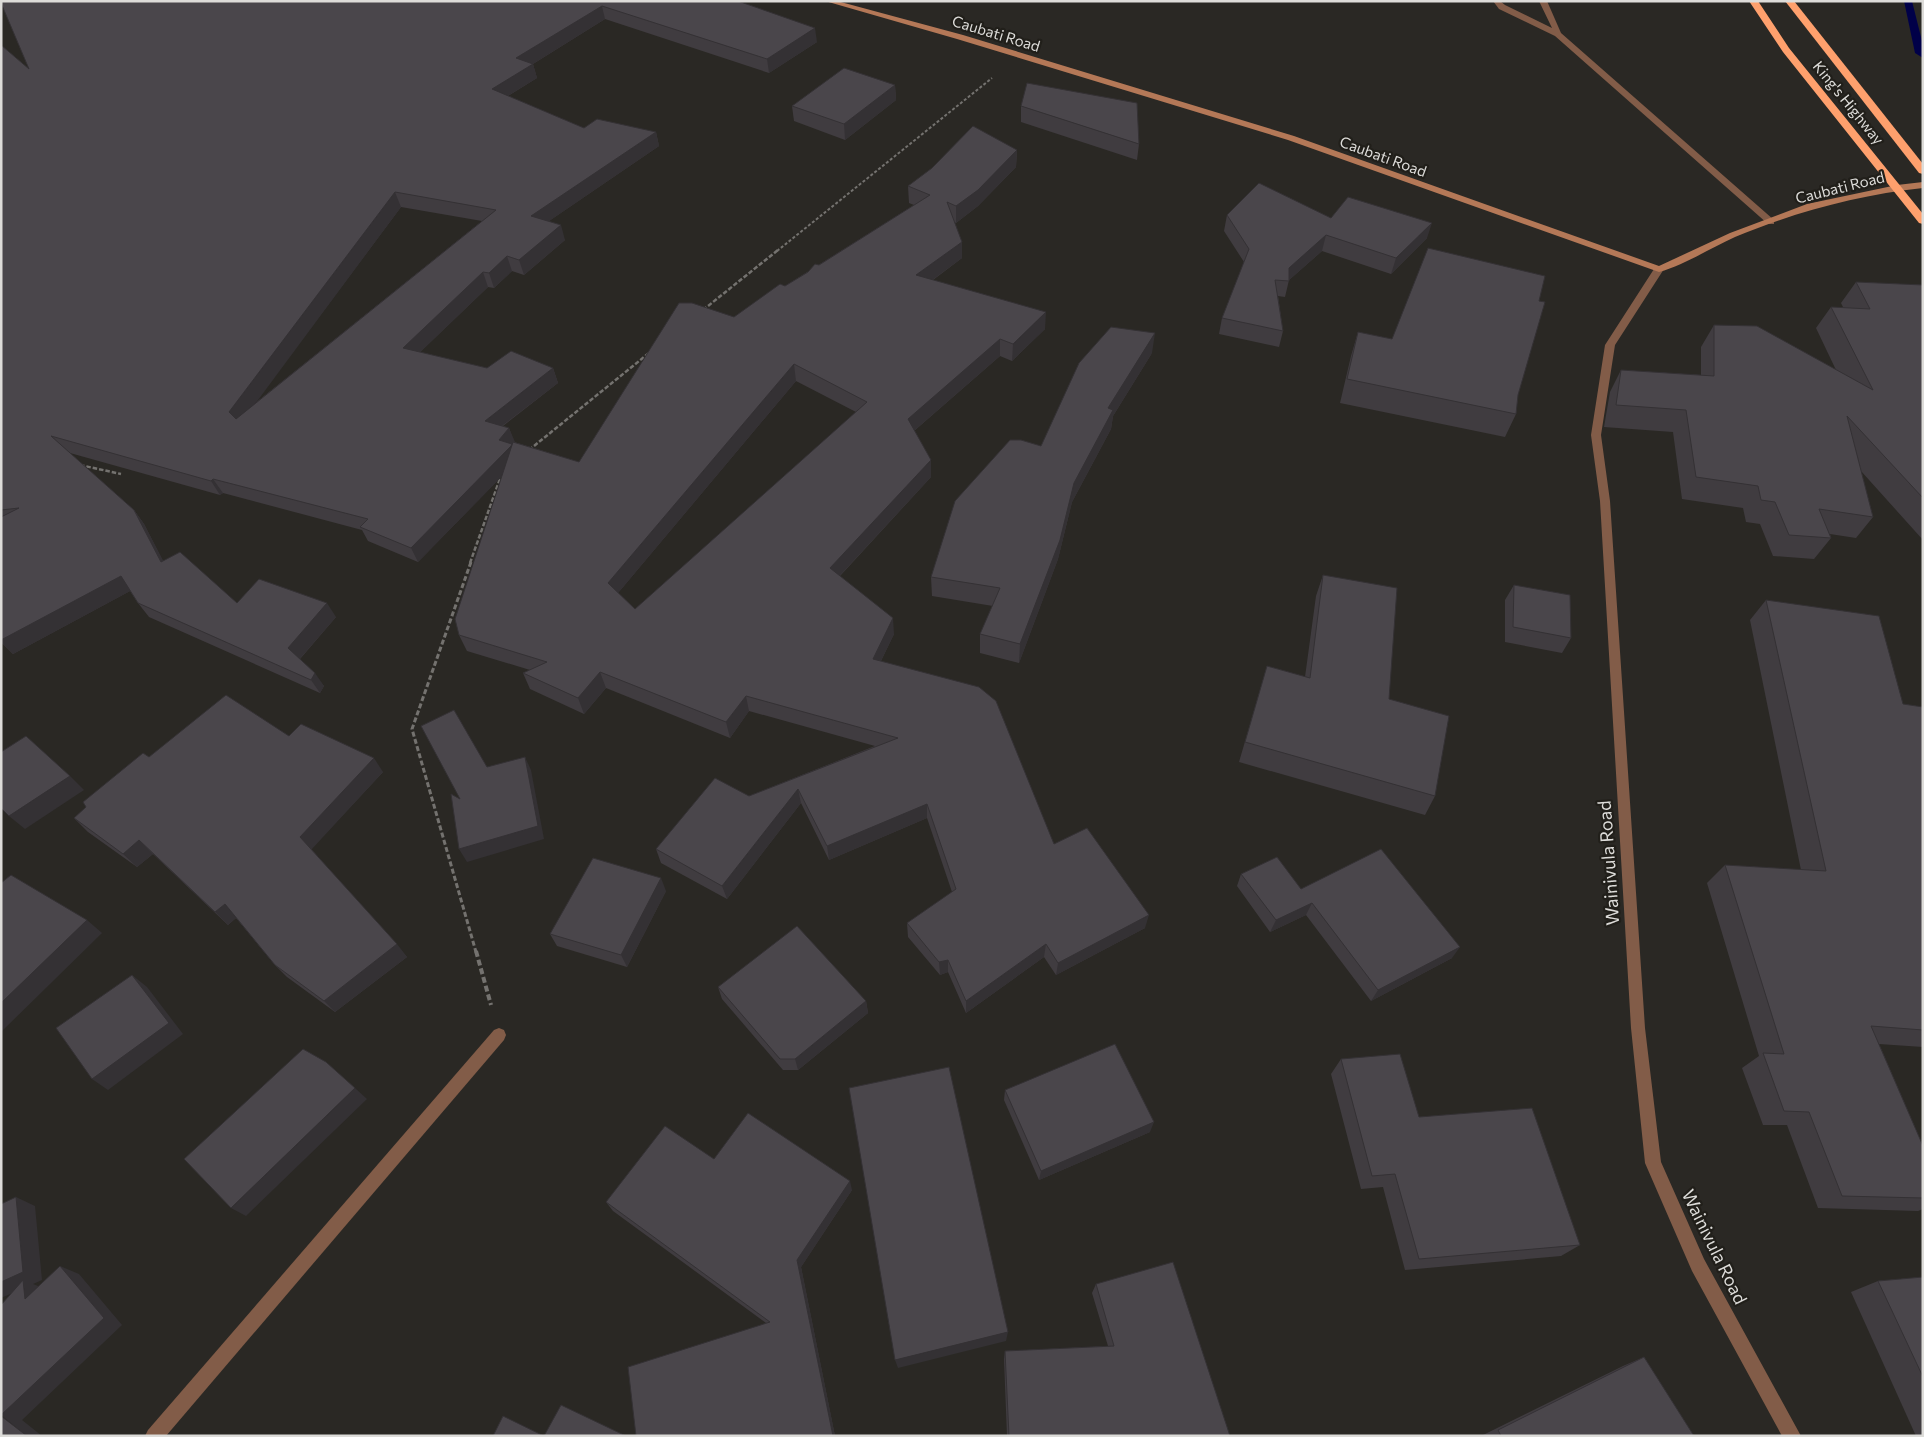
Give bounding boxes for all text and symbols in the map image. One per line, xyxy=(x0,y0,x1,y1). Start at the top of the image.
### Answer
street label: Caubati Road xyxy=(950,11,1042,55)
street label: King's Highway xyxy=(1810,57,1888,148)
street label: Caubati Road xyxy=(1337,132,1429,180)
street label: Caubati Road xyxy=(1793,167,1886,207)
street label: Wainivula Road xyxy=(1593,800,1623,926)
street label: Wainivula Road xyxy=(1678,1185,1752,1308)

